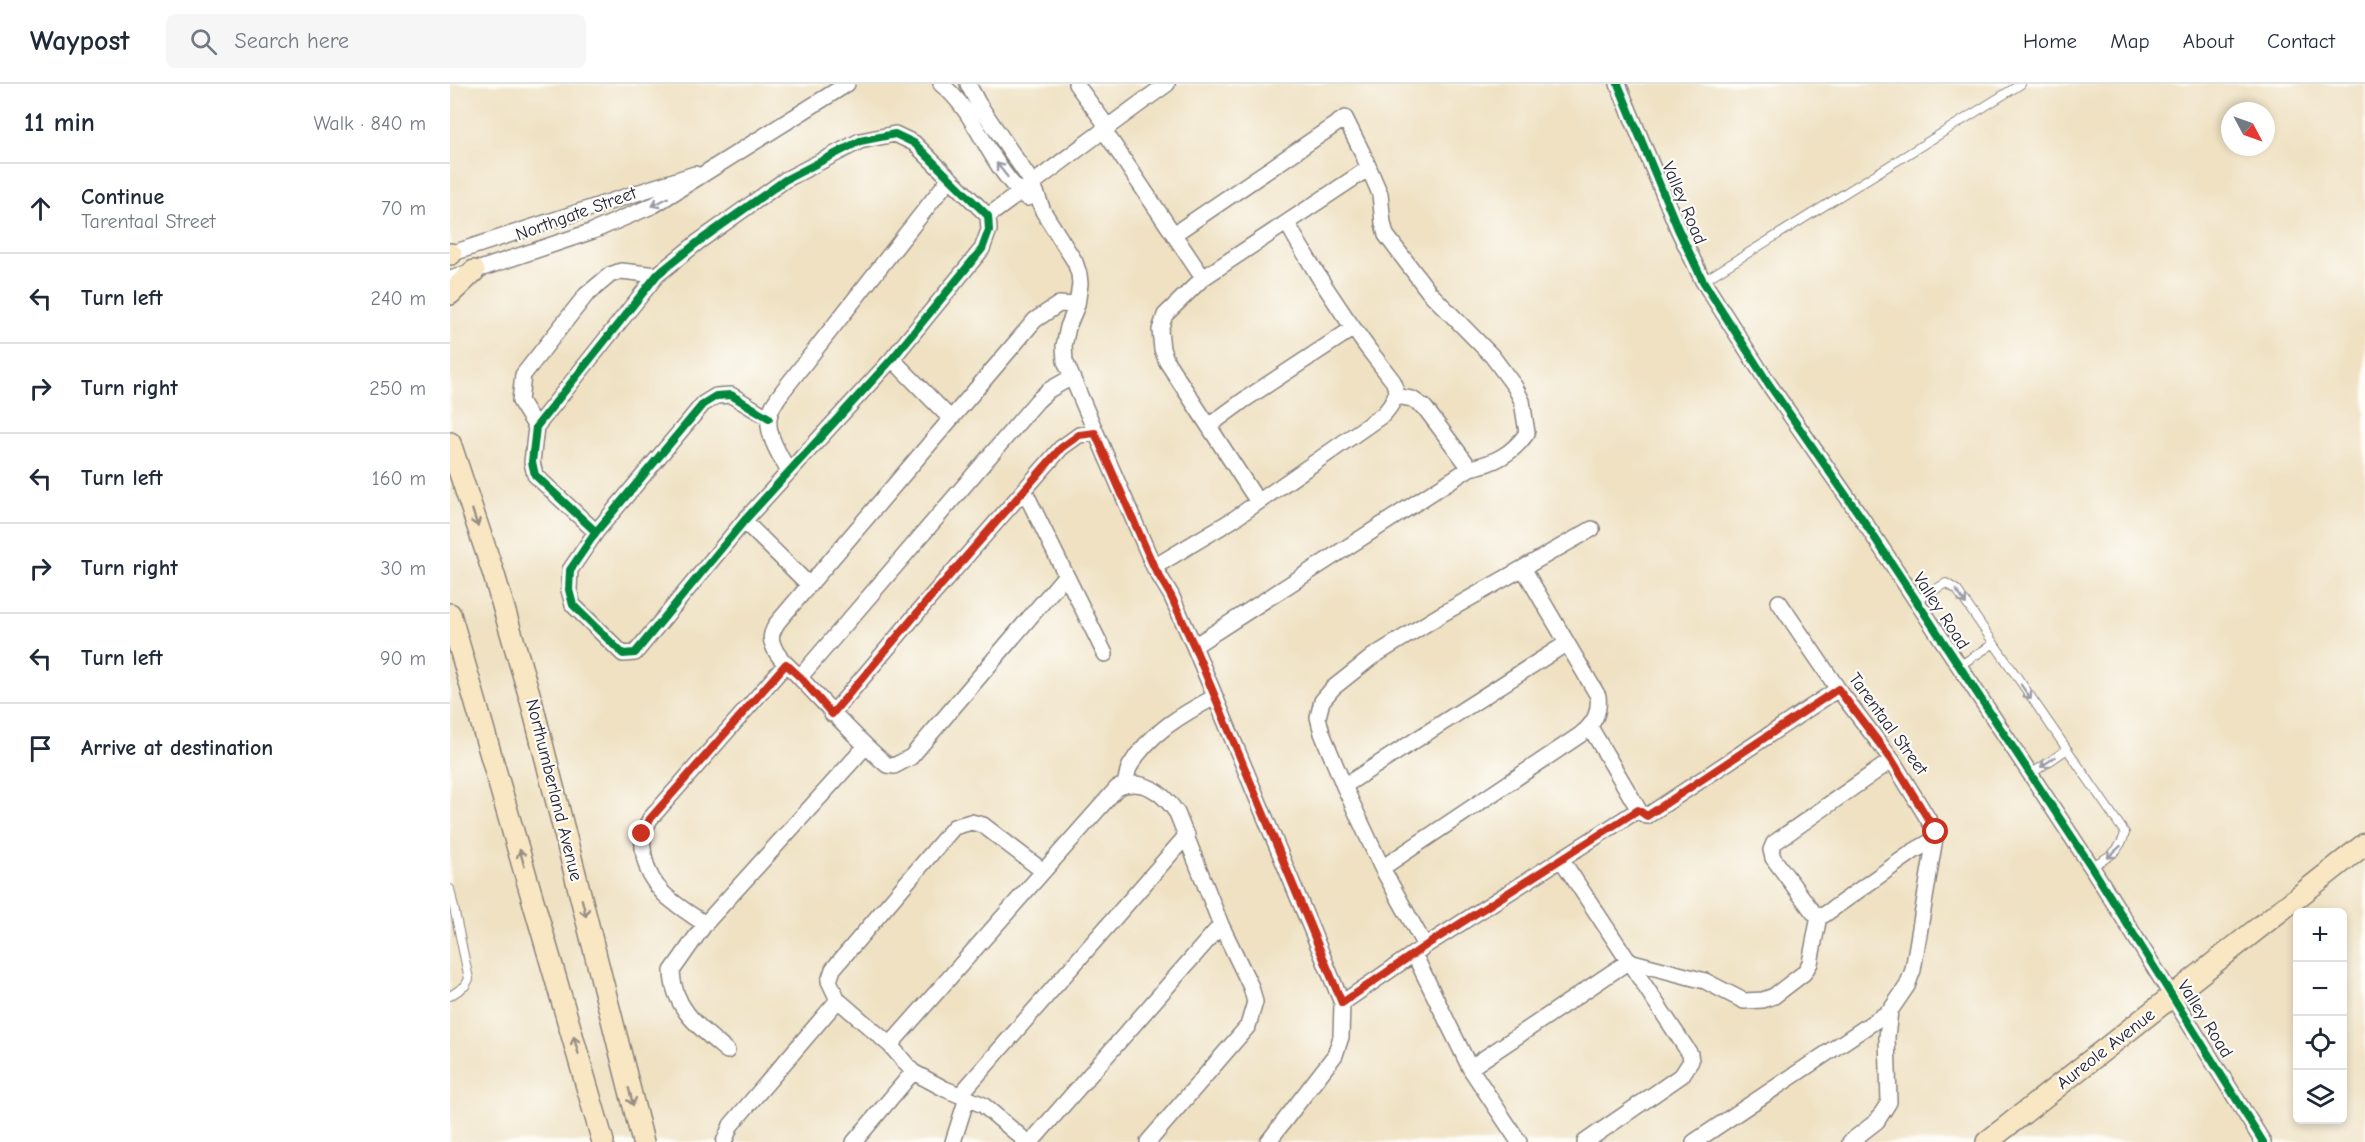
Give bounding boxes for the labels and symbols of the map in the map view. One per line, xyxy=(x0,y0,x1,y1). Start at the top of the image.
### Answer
north arrow xyxy=(2221,102,2275,156)
street label: Valley Road xyxy=(1657,159,1711,247)
one-way arrow xyxy=(996,162,1009,178)
street label: Northgate Street xyxy=(513,182,640,246)
one-way arrow xyxy=(652,196,669,208)
one-way arrow xyxy=(471,508,482,527)
street label: Valley Road xyxy=(1908,568,1974,654)
one-way arrow xyxy=(1955,589,1967,605)
street label: Tarentaal Street xyxy=(1844,669,1933,780)
one-way arrow xyxy=(2020,683,2032,699)
street label: Northumberland Avenue xyxy=(521,697,587,883)
one-way arrow xyxy=(2041,756,2057,768)
route start xyxy=(1922,818,1948,844)
route end xyxy=(628,820,654,846)
one-way arrow xyxy=(2106,845,2122,858)
one-way arrow xyxy=(516,849,527,868)
one-way arrow xyxy=(578,898,590,917)
street label: Valley Road xyxy=(2173,976,2237,1062)
street label: Aureole Avenue xyxy=(2053,1004,2159,1094)
one-way arrow xyxy=(570,1036,581,1055)
one-way arrow xyxy=(626,1087,638,1106)

